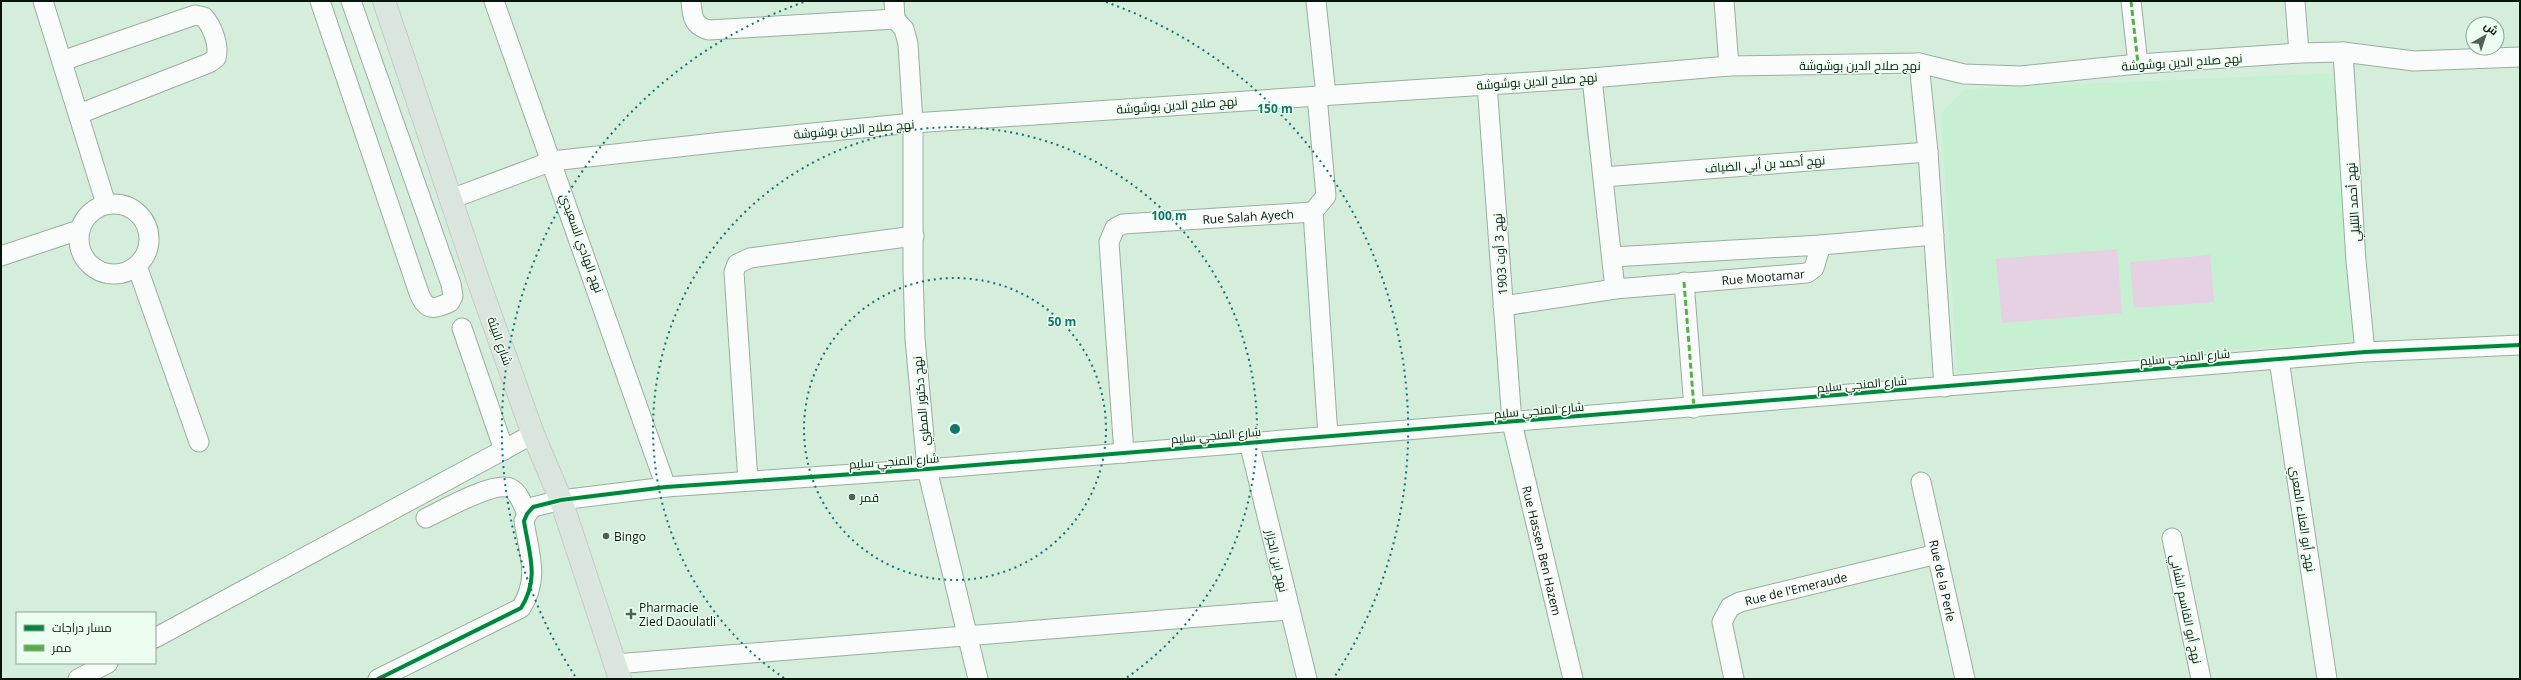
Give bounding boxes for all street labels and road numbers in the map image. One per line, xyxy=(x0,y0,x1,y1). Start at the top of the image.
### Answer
street label: نهج صلاح الدين بوشوشة xyxy=(2121,49,2243,75)
street label: نهج صلاح الدين بوشوشة xyxy=(1799,57,1921,74)
street label: نهج صلاح الدين بوشوشة xyxy=(1476,68,1598,94)
street label: نهج صلاح الدين بوشوشة xyxy=(1116,92,1238,118)
street label: نهج صلاح الدين بوشوشة xyxy=(793,115,915,143)
street label: نهج أحمد بن أبي الضياف xyxy=(1704,151,1826,179)
street label: نهج أحمد التليلي xyxy=(2342,162,2366,242)
street label: نهج الهادي السعيدي xyxy=(554,191,608,296)
street label: Rue Salah Ayech xyxy=(1202,205,1294,227)
street label: نهج 3 أوت 1903 xyxy=(1489,213,1511,295)
street label: Rue Mootamar xyxy=(1721,265,1806,289)
street label: شارع البيئة xyxy=(483,314,517,368)
street label: شارع المنجي سليم xyxy=(2139,345,2231,371)
street label: نهج دكتور المطري xyxy=(909,355,935,446)
street label: شارع المنجي سليم xyxy=(1816,372,1908,398)
street label: شارع المنجي سليم xyxy=(1493,398,1585,424)
street label: شارع المنجي سليم xyxy=(1170,423,1262,449)
street label: شارع المنجي سليم xyxy=(848,449,940,475)
street label: نهج أبو العلاء المعري xyxy=(2284,465,2320,573)
street label: Rue Hassen Ben Hazem xyxy=(1519,484,1566,617)
street label: نهج ابن الجزار xyxy=(1261,527,1292,594)
street label: Rue de la Perle xyxy=(1926,538,1960,623)
street label: نهج أبو القاسم الشابي xyxy=(2164,553,2206,666)
street label: Rue de l'Emeraude xyxy=(1743,568,1849,609)

